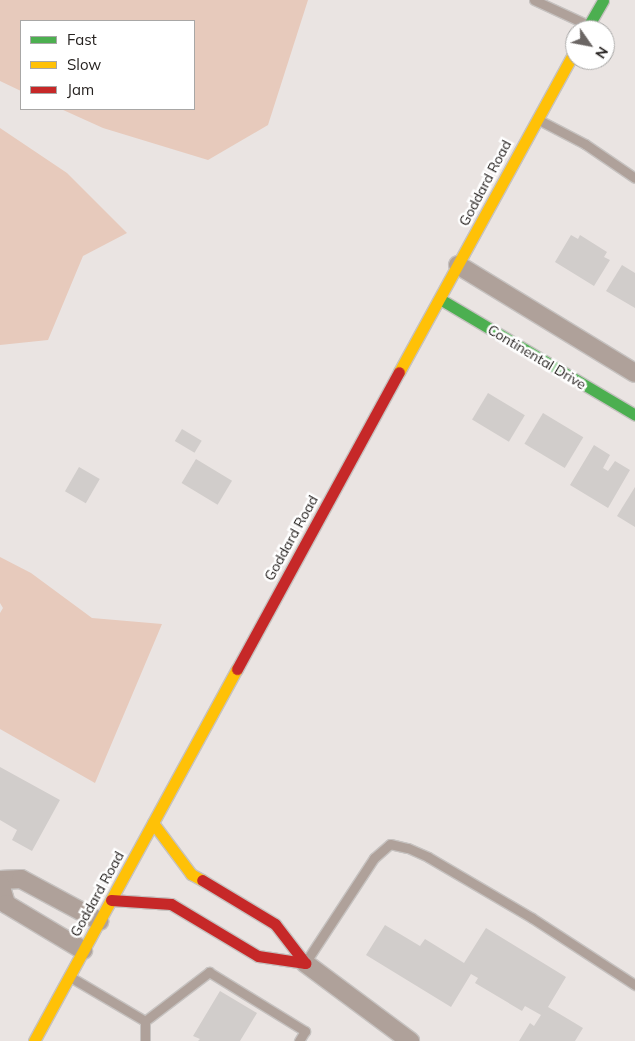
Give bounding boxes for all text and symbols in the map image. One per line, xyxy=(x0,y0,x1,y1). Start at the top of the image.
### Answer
legend xyxy=(20,20,195,110)
north arrow xyxy=(565,20,615,70)
text: Fast xyxy=(67,30,97,49)
text: N xyxy=(591,43,612,62)
text: Slow xyxy=(67,55,101,74)
text: Jam xyxy=(67,80,94,99)
street label: Goddard Road xyxy=(455,137,515,229)
street label: Continental Drive xyxy=(485,321,589,393)
street label: Goddard Road xyxy=(261,492,321,584)
street label: Goddard Road xyxy=(67,848,127,940)

